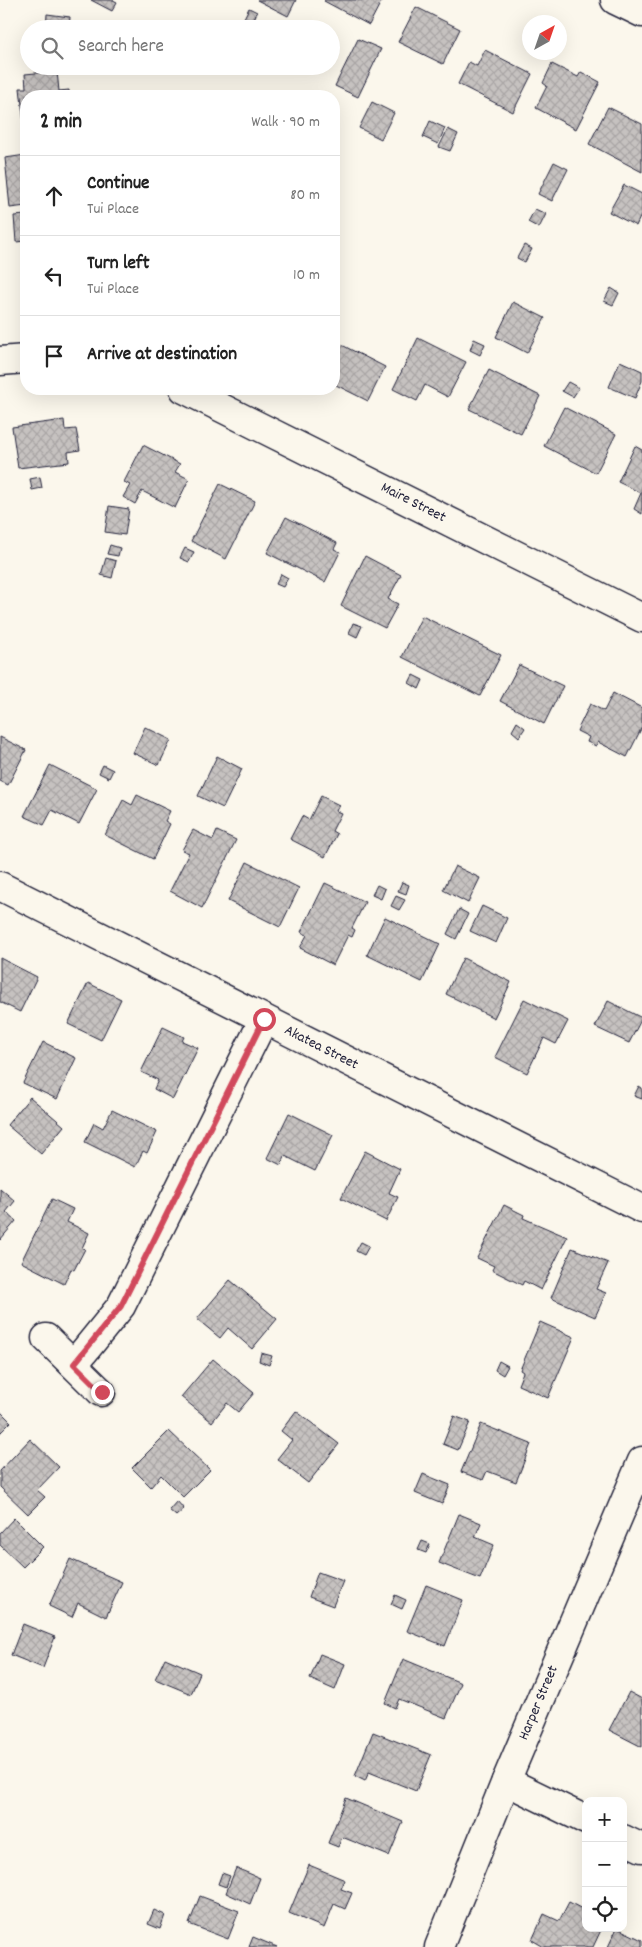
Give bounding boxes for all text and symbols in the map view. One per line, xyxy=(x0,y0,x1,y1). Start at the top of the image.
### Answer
north arrow xyxy=(522,15,567,60)
search box xyxy=(20,20,340,75)
icon: search xyxy=(38,34,66,62)
text: Search here xyxy=(78,34,164,61)
text: 2 min xyxy=(40,108,82,138)
text: Walk · 90 m xyxy=(251,111,320,134)
text: Continue xyxy=(87,171,149,198)
icon: ahead xyxy=(40,182,68,210)
text: 80 m xyxy=(290,184,320,207)
text: Tui Place xyxy=(87,198,139,221)
text: Turn left xyxy=(87,251,150,278)
icon: left xyxy=(40,262,68,290)
text: 10 m xyxy=(293,264,320,287)
text: Tui Place xyxy=(87,278,139,301)
icon: arrive xyxy=(40,342,68,370)
text: Arrive at destination xyxy=(87,342,237,369)
street label: Maire Street xyxy=(377,477,450,529)
route start xyxy=(253,1008,276,1031)
street label: Akatea Street xyxy=(280,1020,362,1076)
route end xyxy=(91,1381,114,1404)
street label: Harper Street xyxy=(513,1662,565,1744)
map controls xyxy=(582,1797,627,1932)
button: + xyxy=(582,1797,627,1842)
button: − xyxy=(582,1842,627,1887)
button: locate xyxy=(582,1887,627,1932)

